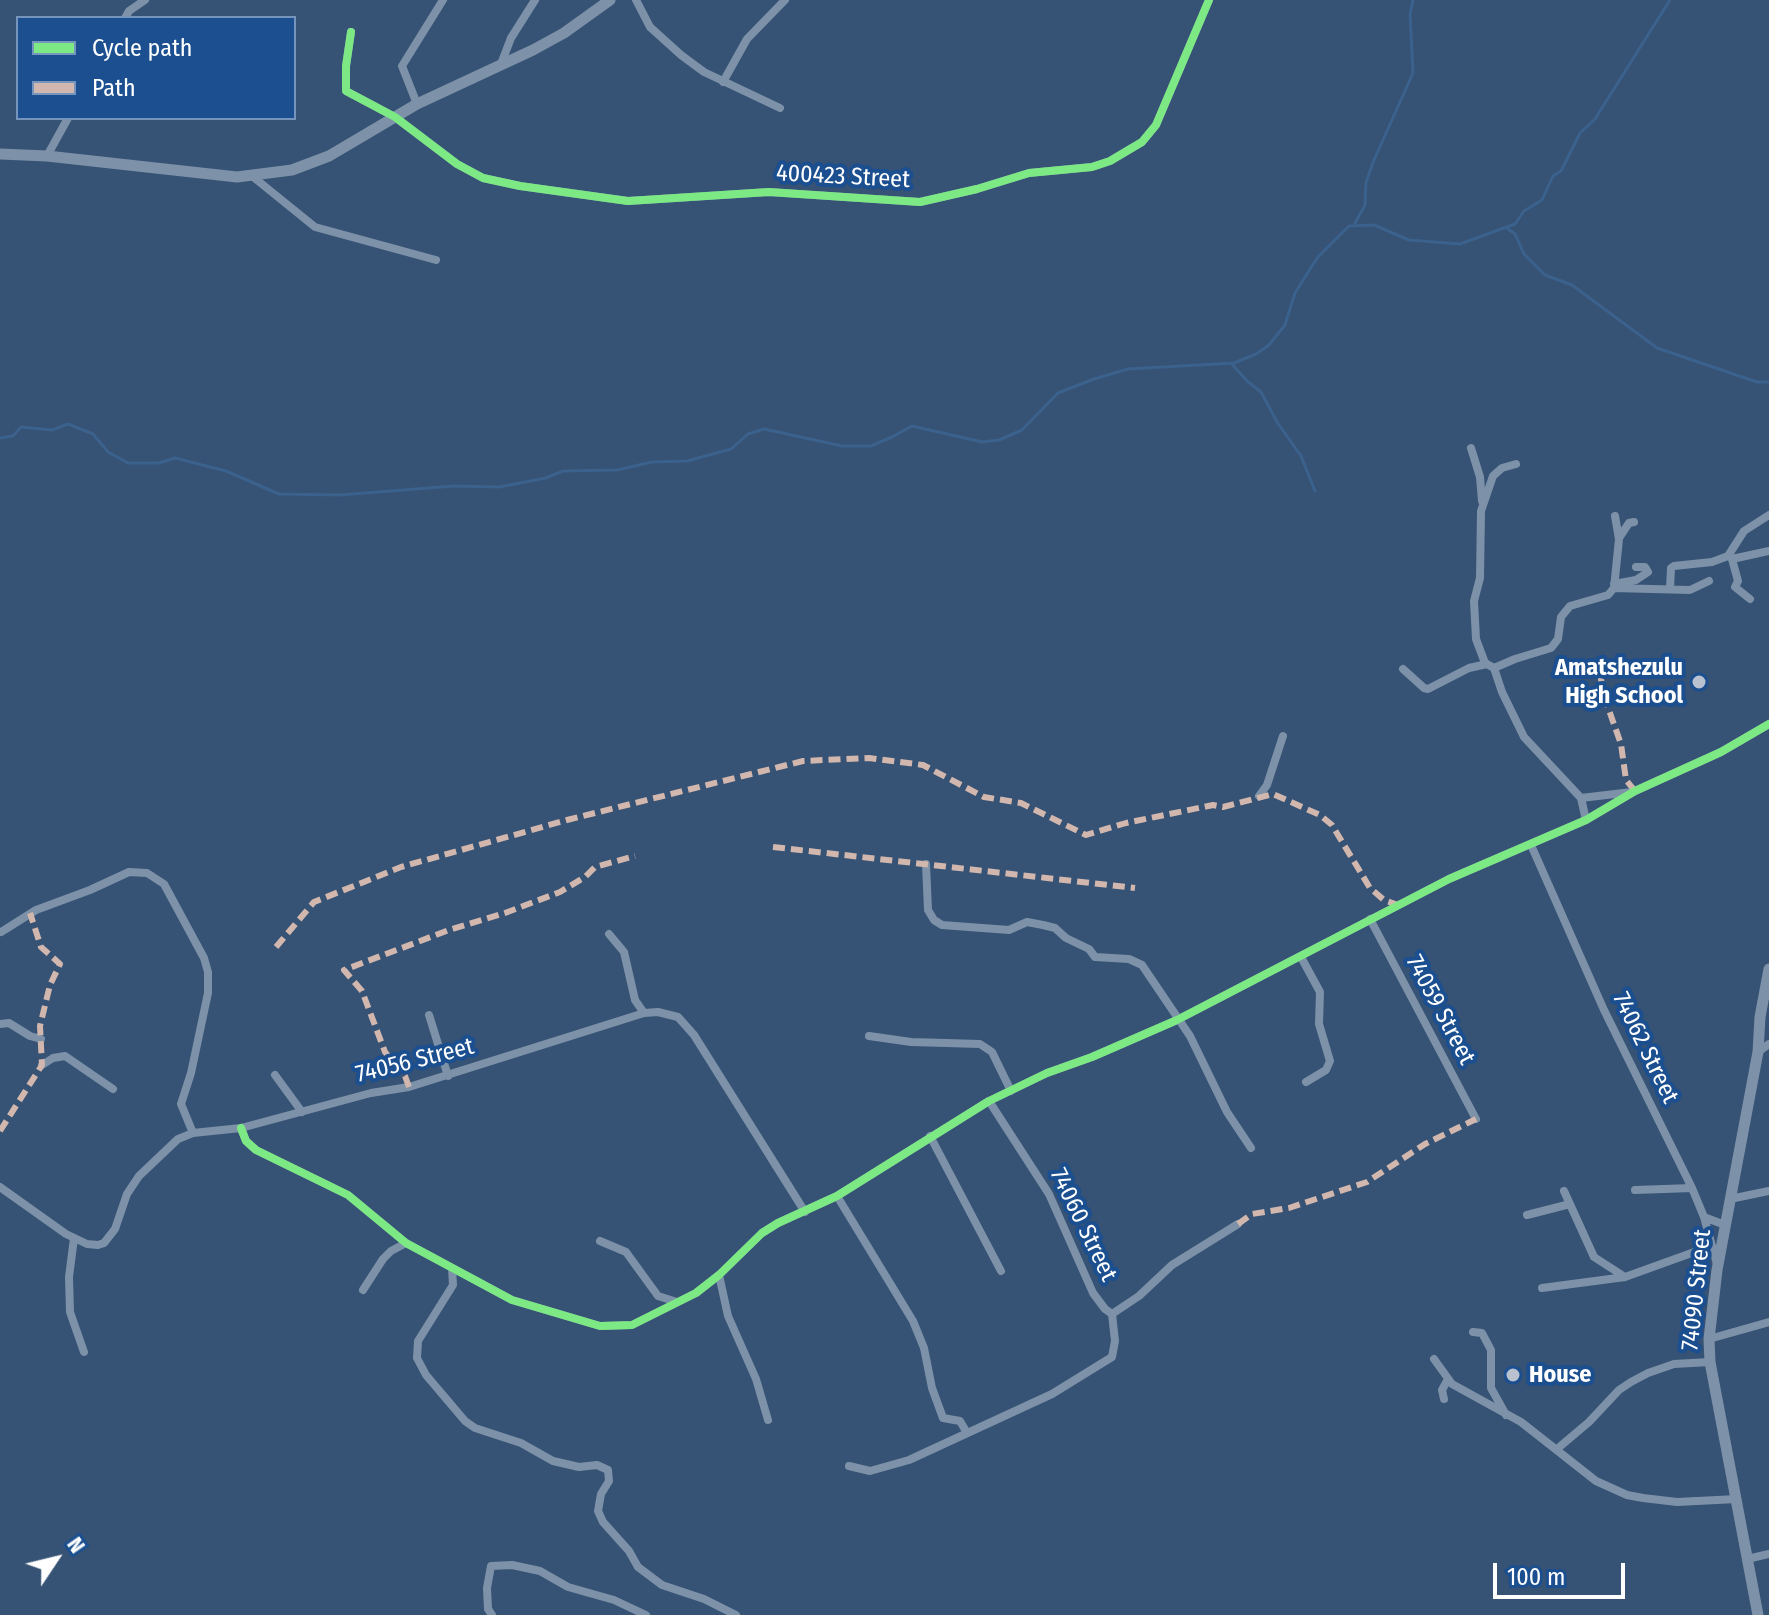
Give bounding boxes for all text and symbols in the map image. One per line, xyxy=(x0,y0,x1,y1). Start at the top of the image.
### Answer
legend xyxy=(16,16,296,120)
text: Cycle path xyxy=(92,34,192,62)
text: Path xyxy=(92,74,136,102)
street label: 400423 Street xyxy=(775,159,911,195)
place label: Amatshezulu High School xyxy=(1555,654,1683,710)
marker: Amatshezulu High School xyxy=(1690,673,1708,691)
street label: 74059 Street xyxy=(1399,950,1481,1070)
street label: 74062 Street xyxy=(1606,988,1684,1108)
street label: 74056 Street xyxy=(353,1032,477,1090)
street label: 74060 Street xyxy=(1043,1164,1123,1286)
street label: 74090 Street xyxy=(1676,1228,1718,1352)
place label: House xyxy=(1529,1361,1591,1389)
marker: House xyxy=(1504,1366,1522,1384)
north arrow xyxy=(16,1519,96,1599)
text: N xyxy=(61,1532,91,1558)
scale bar xyxy=(1497,1547,1629,1597)
text: 100 m xyxy=(1507,1563,1565,1591)

